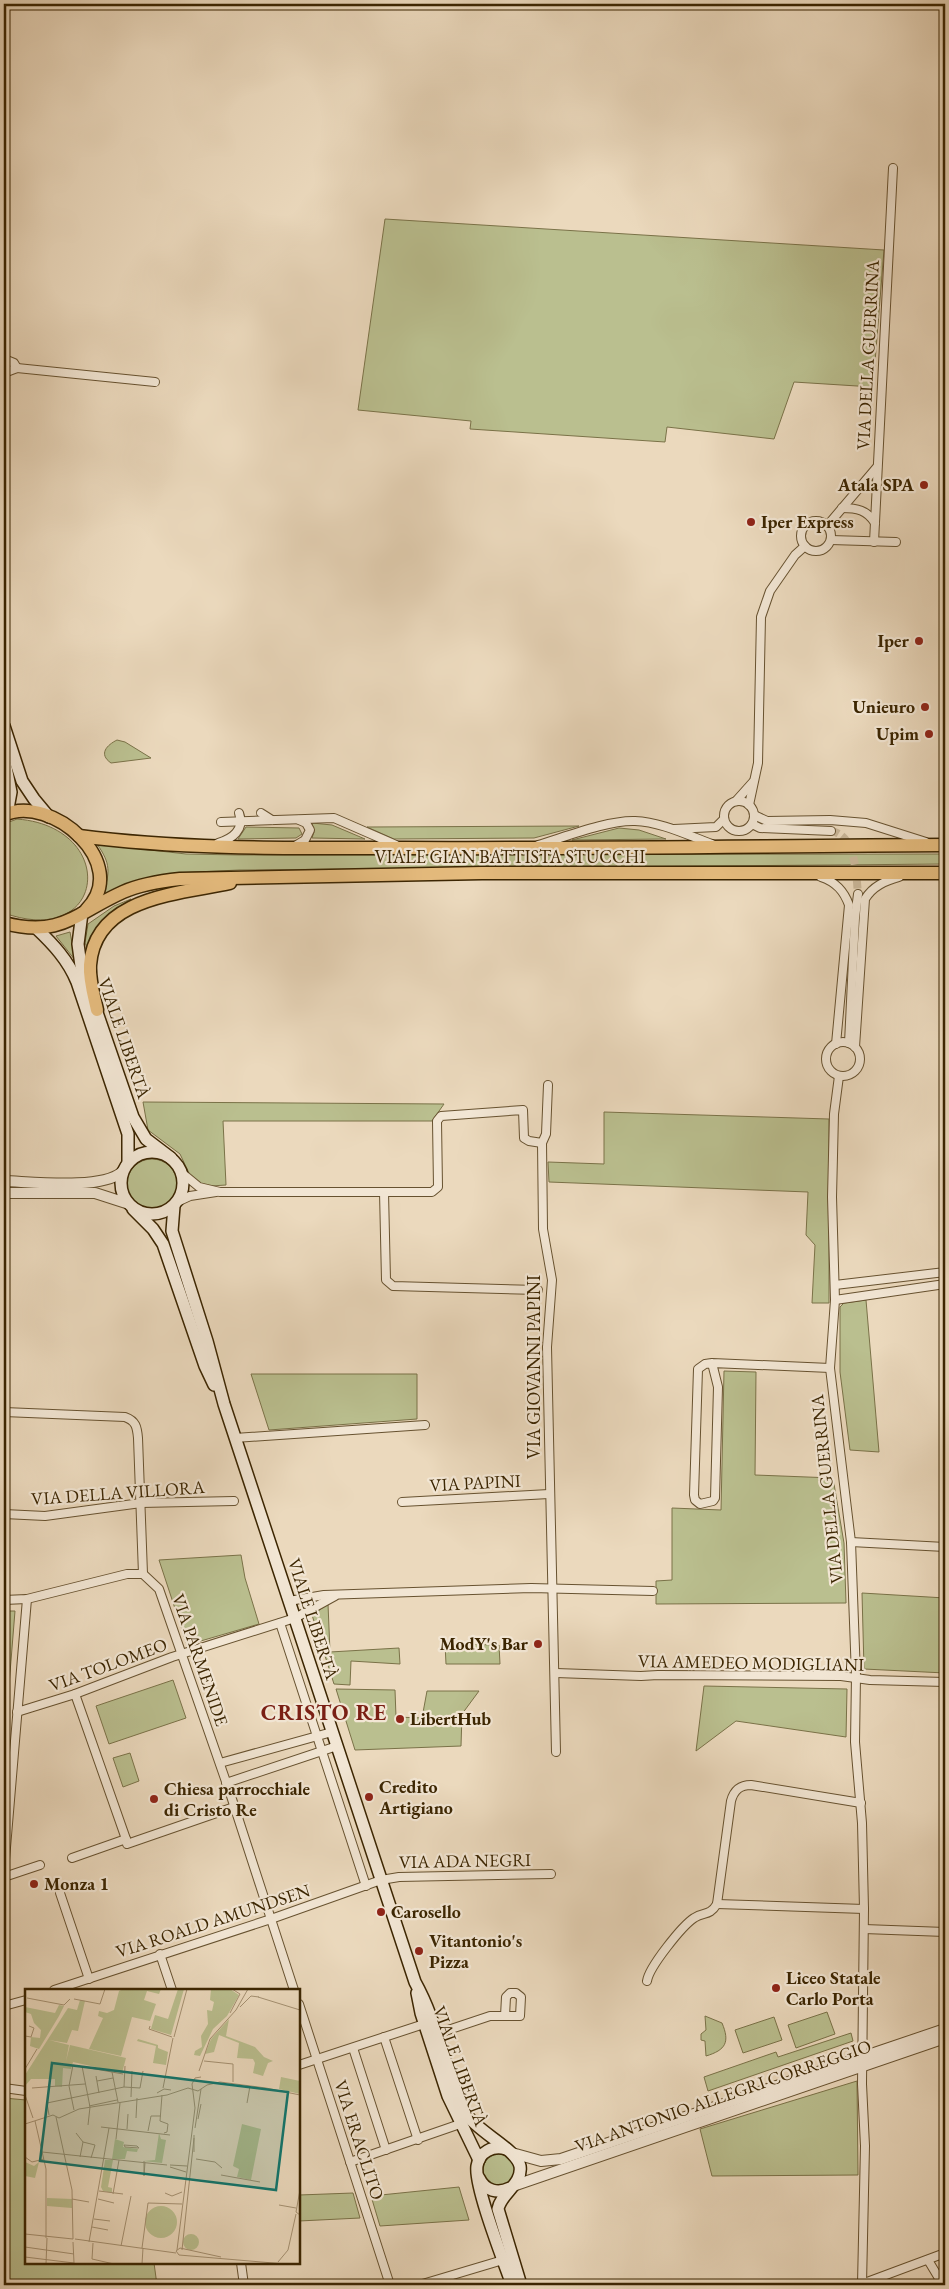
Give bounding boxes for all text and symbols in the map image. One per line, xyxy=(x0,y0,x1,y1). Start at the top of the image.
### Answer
street label: VIA DELLA GUERRINA xyxy=(851,259,884,451)
place label: Atala SPA xyxy=(837,473,915,496)
marker: Atala SPA xyxy=(918,479,930,491)
place label: Iper Express xyxy=(761,510,854,533)
marker: Iper Express xyxy=(745,516,757,528)
place label: Iper xyxy=(878,629,910,652)
marker: Iper xyxy=(913,635,925,647)
place label: Unieuro xyxy=(853,695,915,718)
marker: Unieuro xyxy=(919,701,931,713)
place label: Upim xyxy=(876,722,919,745)
marker: Upim xyxy=(923,728,935,740)
street label: VIALE GIAN BATTISTA STUCCHI xyxy=(375,845,645,868)
street label: VIALE LIBERTÀ xyxy=(93,974,156,1102)
street label: VIA GIOVANNI PAPINI xyxy=(522,1275,545,1459)
street label: VIA DELLA GUERRINA xyxy=(805,1393,848,1585)
street label: VIA PAPINI xyxy=(429,1469,521,1496)
street label: VIA DELLA VILLORA xyxy=(30,1475,206,1510)
street label: VIALE LIBERTÀ xyxy=(283,1555,344,1683)
street label: VIA PARMENIDE xyxy=(167,1591,234,1729)
place label: ModY's Bar xyxy=(439,1632,529,1655)
street label: VIA TOLOMEO xyxy=(46,1633,170,1697)
marker: ModY's Bar xyxy=(532,1638,544,1650)
street label: VIA AMEDEO MODIGLIANI xyxy=(638,1649,864,1676)
district label: CRISTO RE xyxy=(261,1698,387,1727)
place label: LibertHub xyxy=(410,1707,491,1730)
marker: LibertHub xyxy=(394,1713,406,1725)
place label: Credito Artigiano xyxy=(378,1775,453,1819)
place label: Chiesa parrocchiale di Cristo Re xyxy=(164,1777,310,1821)
marker: Credito Artigiano xyxy=(363,1791,375,1803)
marker: Chiesa parrocchiale di Cristo Re xyxy=(148,1793,160,1805)
street label: VIA ADA NEGRI xyxy=(399,1848,531,1873)
place label: Monza 1 xyxy=(44,1872,109,1895)
marker: Monza 1 xyxy=(28,1878,40,1890)
street label: VIA ROALD AMUNDSEN xyxy=(113,1878,314,1963)
place label: Carosello xyxy=(391,1900,461,1923)
marker: Carosello xyxy=(375,1906,387,1918)
place label: Vitantonio's Pizza xyxy=(429,1929,522,1973)
marker: Vitantonio's Pizza xyxy=(413,1945,425,1957)
place label: Liceo Statale Carlo Porta xyxy=(786,1966,881,2010)
marker: Liceo Statale Carlo Porta xyxy=(770,1982,782,1994)
inset map xyxy=(25,1989,300,2264)
street label: VIALE LIBERTÀ xyxy=(428,2003,493,2130)
street label: VIA ANTONIO ALLEGRI CORREGGIO xyxy=(572,2034,874,2157)
street label: VIA ERACLITO xyxy=(329,2077,390,2203)

